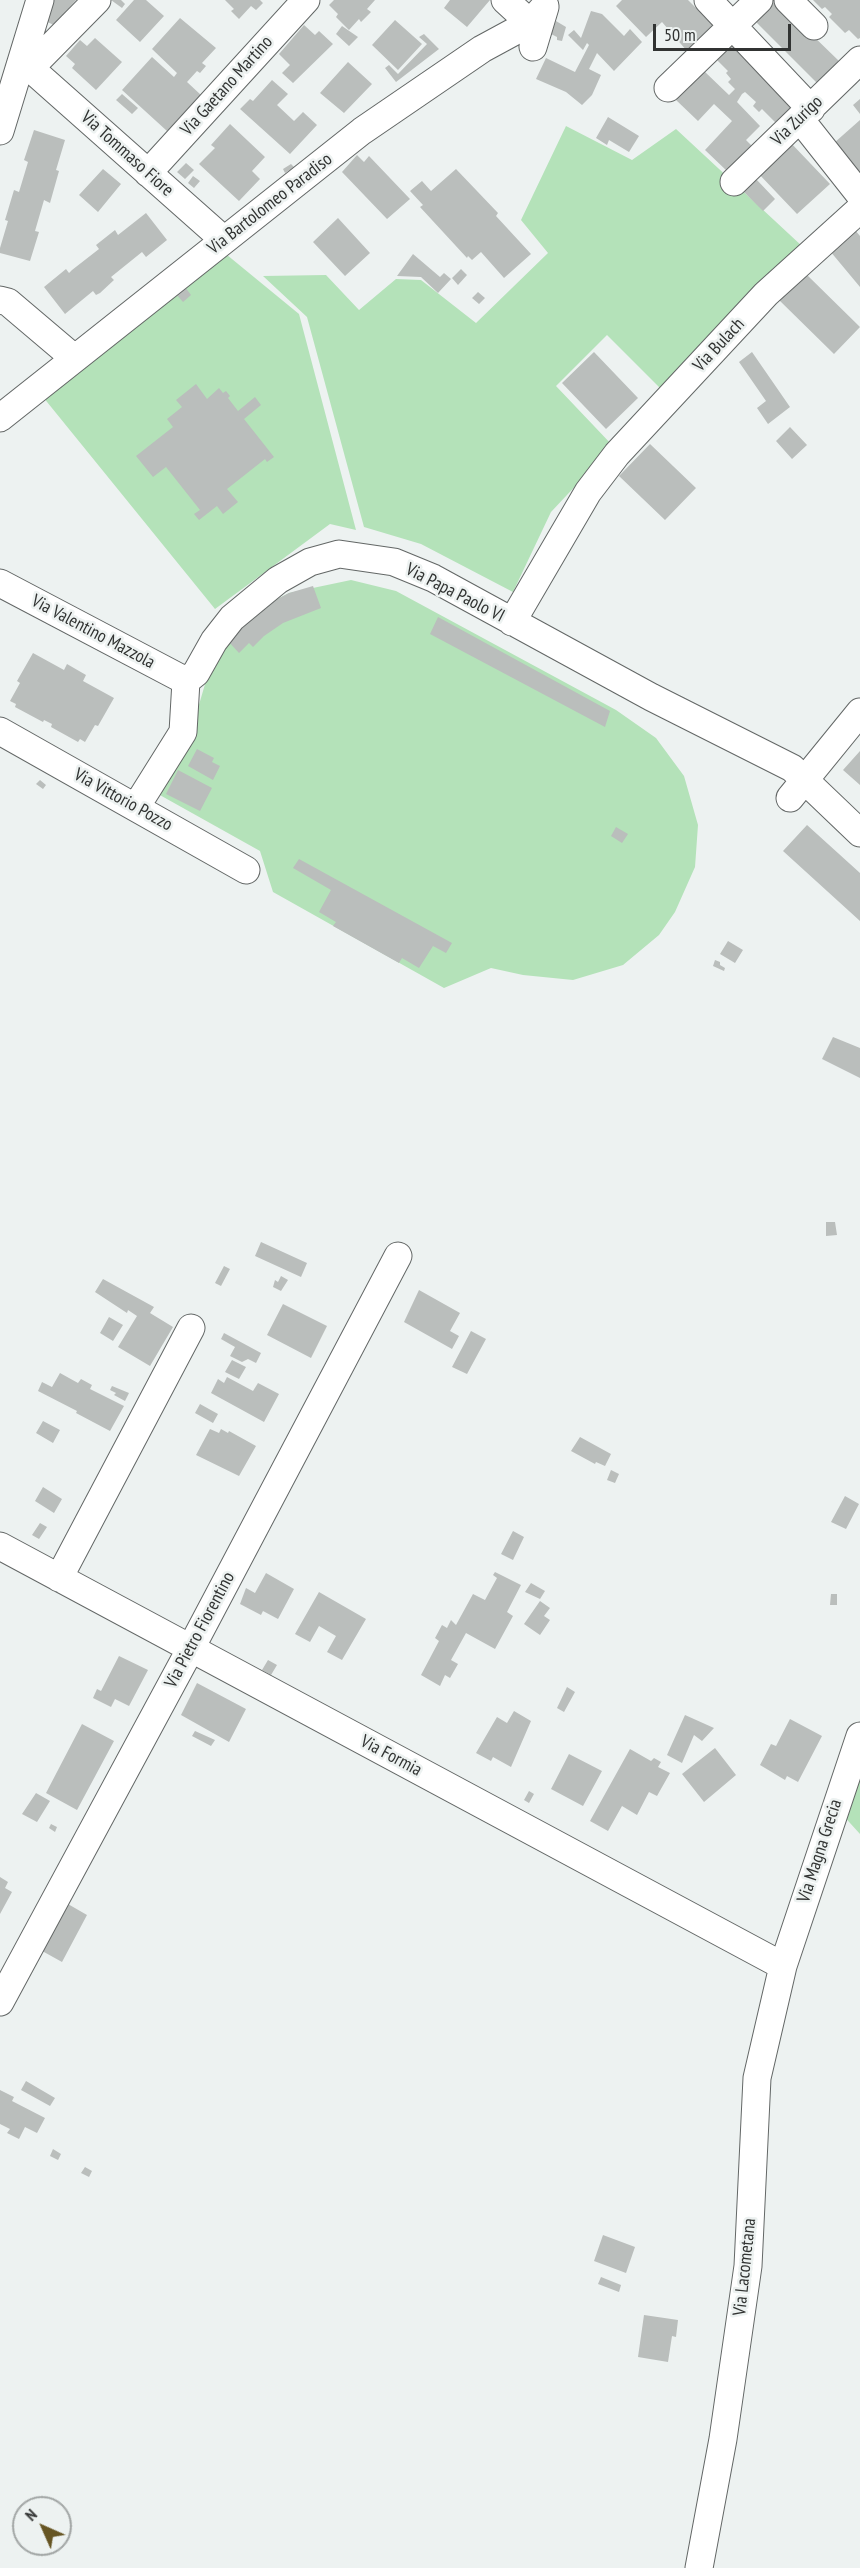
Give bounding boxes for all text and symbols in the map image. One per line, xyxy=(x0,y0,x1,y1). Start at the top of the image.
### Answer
scale bar xyxy=(656,12,794,50)
text: 50 m xyxy=(664,23,696,46)
street label: Via Gaetano Martino xyxy=(176,32,278,140)
street label: Via Zurigo xyxy=(767,91,827,151)
street label: Via Tommaso Fiore xyxy=(76,107,178,201)
street label: Via Bartolomeo Paradiso xyxy=(203,149,337,259)
street label: Via Bulach xyxy=(689,314,749,376)
street label: Via Papa Paolo VI xyxy=(402,559,508,627)
street label: Via Valentino Mazzola xyxy=(28,590,158,674)
street label: Via Vittorio Pozzo xyxy=(70,764,176,836)
street label: Via Pietro Fiorentino xyxy=(160,1568,240,1692)
street label: Via Formia xyxy=(357,1731,425,1781)
street label: Via Magna Grecia xyxy=(793,1797,847,1905)
street label: Via Lacometana xyxy=(729,2217,761,2317)
north arrow xyxy=(12,2496,72,2556)
text: N xyxy=(21,2505,41,2525)

